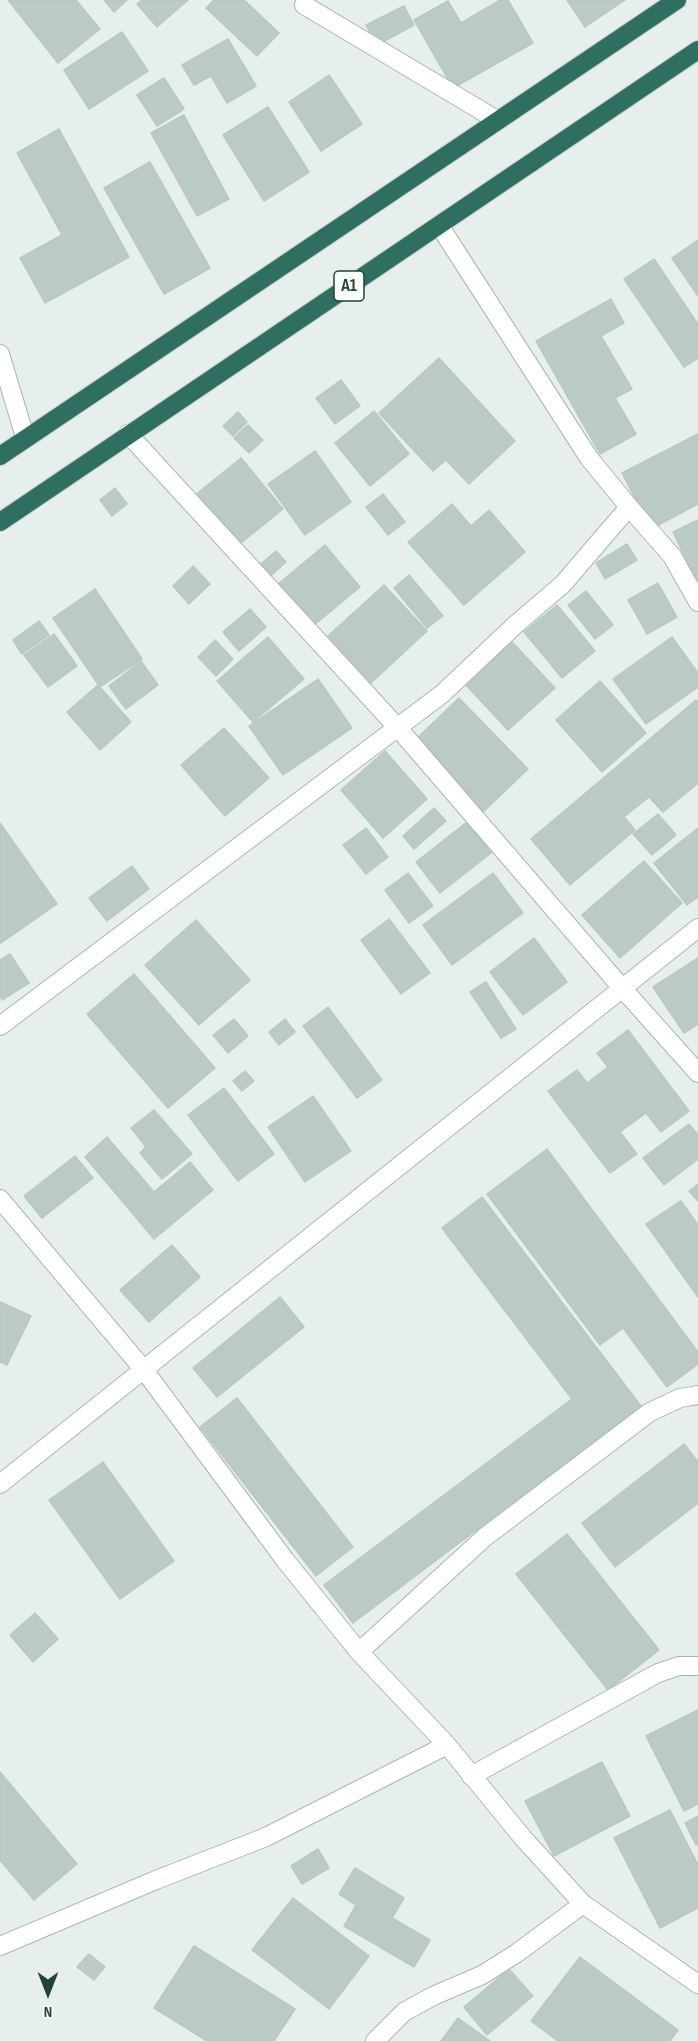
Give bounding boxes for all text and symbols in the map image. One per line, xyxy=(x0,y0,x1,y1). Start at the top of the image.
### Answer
road number: A1 xyxy=(334,271,364,301)
north arrow xyxy=(18,1963,78,2023)
text: N xyxy=(44,2002,52,2021)

